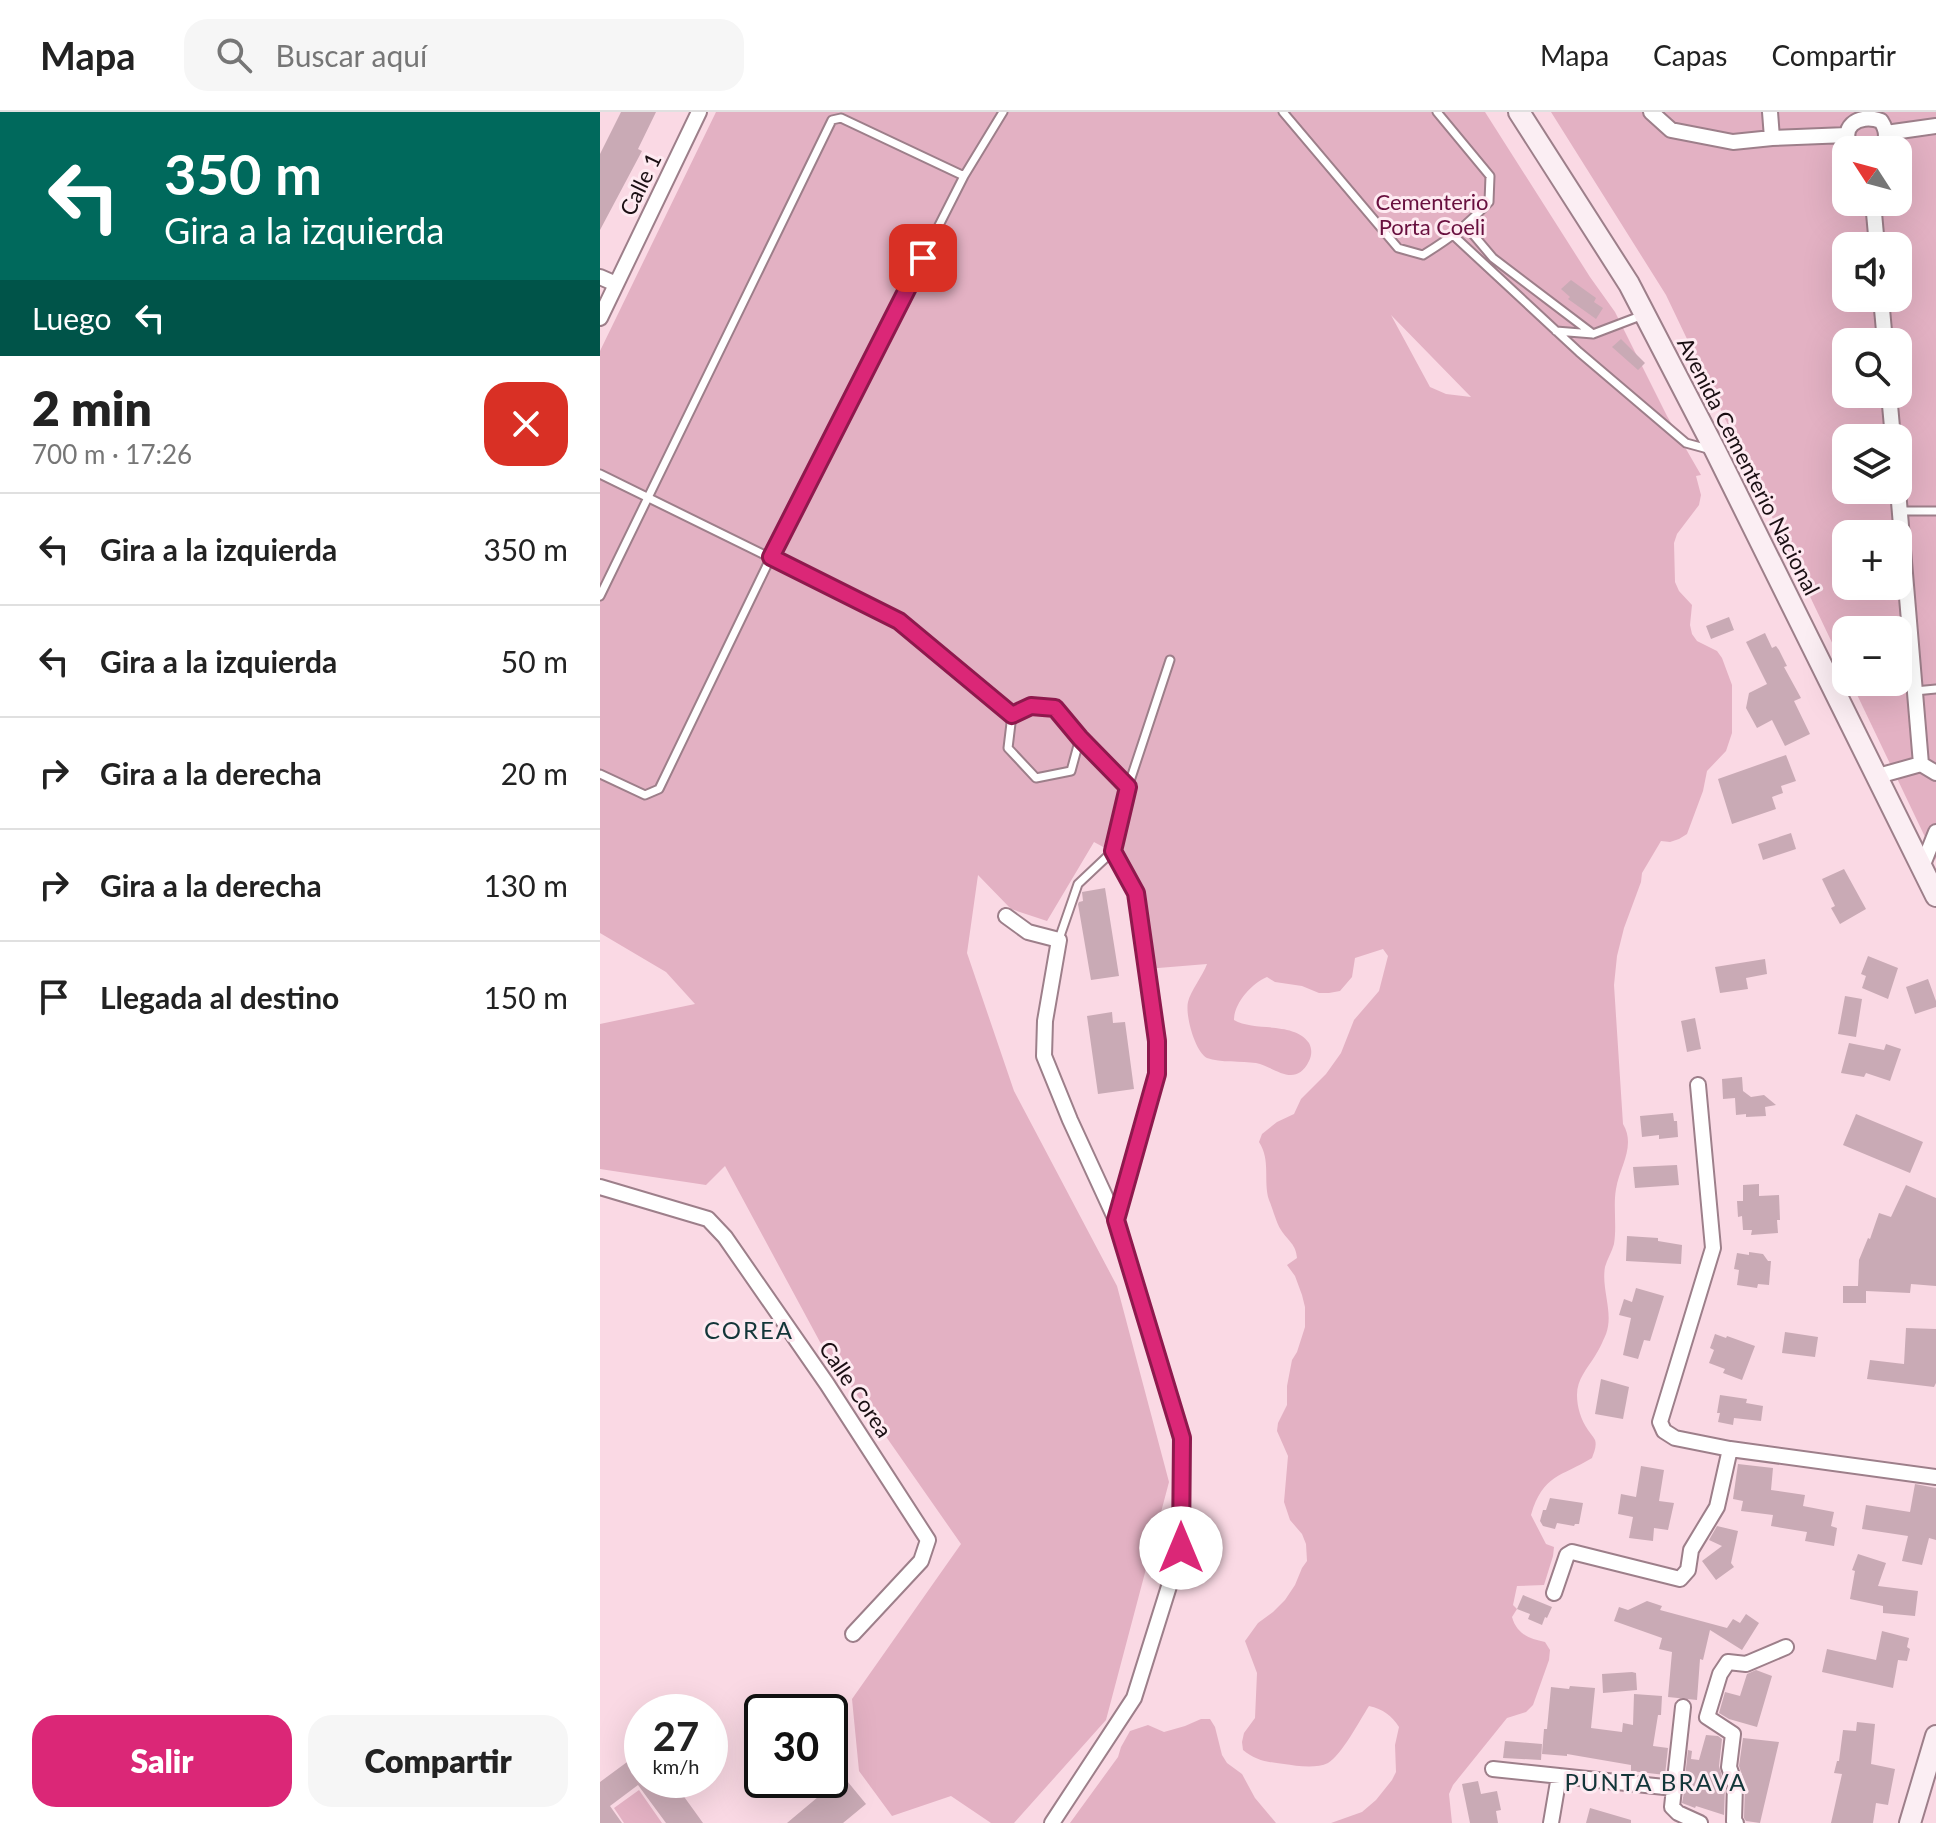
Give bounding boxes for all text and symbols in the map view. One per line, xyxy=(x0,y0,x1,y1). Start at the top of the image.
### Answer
search box xyxy=(184,19,744,91)
text: Mapa xyxy=(40,32,136,78)
icon: search xyxy=(212,33,256,77)
text: Buscar aquí xyxy=(276,37,427,73)
text: Mapa xyxy=(1540,38,1609,72)
text: Capas xyxy=(1653,38,1727,72)
text: Compartir xyxy=(1771,38,1896,72)
north arrow xyxy=(1832,136,1912,216)
map controls xyxy=(1832,136,1912,696)
text: 350 m xyxy=(164,140,322,207)
icon: left xyxy=(32,144,136,248)
street label: Calle 1 xyxy=(613,148,667,220)
park label: Cementerio Porta Coeli xyxy=(1375,188,1489,240)
text: Gira a la izquierda xyxy=(164,208,444,252)
pin xyxy=(889,224,957,292)
button: sound xyxy=(1832,232,1912,312)
icon: arrive xyxy=(901,236,945,280)
icon: left xyxy=(128,296,172,340)
text: Luego xyxy=(32,300,112,336)
button: search xyxy=(1832,328,1912,408)
street label: Avenida Cementerio Nacional xyxy=(1672,332,1826,600)
text: 2 min xyxy=(32,379,152,436)
button: close xyxy=(484,382,568,466)
button: layers xyxy=(1832,424,1912,504)
text: 700 m · 17:26 xyxy=(32,438,192,470)
button: + xyxy=(1832,520,1912,600)
icon: left xyxy=(32,527,76,571)
text: Gira a la izquierda xyxy=(100,531,337,567)
text: 350 m xyxy=(483,531,568,567)
button: − xyxy=(1832,616,1912,696)
icon: left xyxy=(32,639,76,683)
text: Gira a la izquierda xyxy=(100,643,337,679)
text: 50 m xyxy=(501,643,568,679)
icon: right xyxy=(32,751,76,795)
text: Gira a la derecha xyxy=(100,755,322,791)
text: 20 m xyxy=(501,755,568,791)
icon: right xyxy=(32,863,76,907)
text: Gira a la derecha xyxy=(100,867,322,903)
text: 130 m xyxy=(483,867,568,903)
icon: arrive xyxy=(32,975,76,1019)
text: Llegada al destino xyxy=(100,979,339,1015)
text: 150 m xyxy=(483,979,568,1015)
district label: COREA xyxy=(704,1315,794,1344)
street label: Calle Corea xyxy=(814,1336,898,1442)
position arrow xyxy=(1139,1506,1223,1590)
speed limit sign: 30 xyxy=(744,1694,848,1798)
text: 27 xyxy=(653,1712,699,1760)
button: Salir xyxy=(32,1715,292,1807)
button: Compartir xyxy=(308,1715,568,1807)
text: km/h xyxy=(653,1754,699,1778)
district label: PUNTA BRAVA xyxy=(1564,1767,1748,1796)

